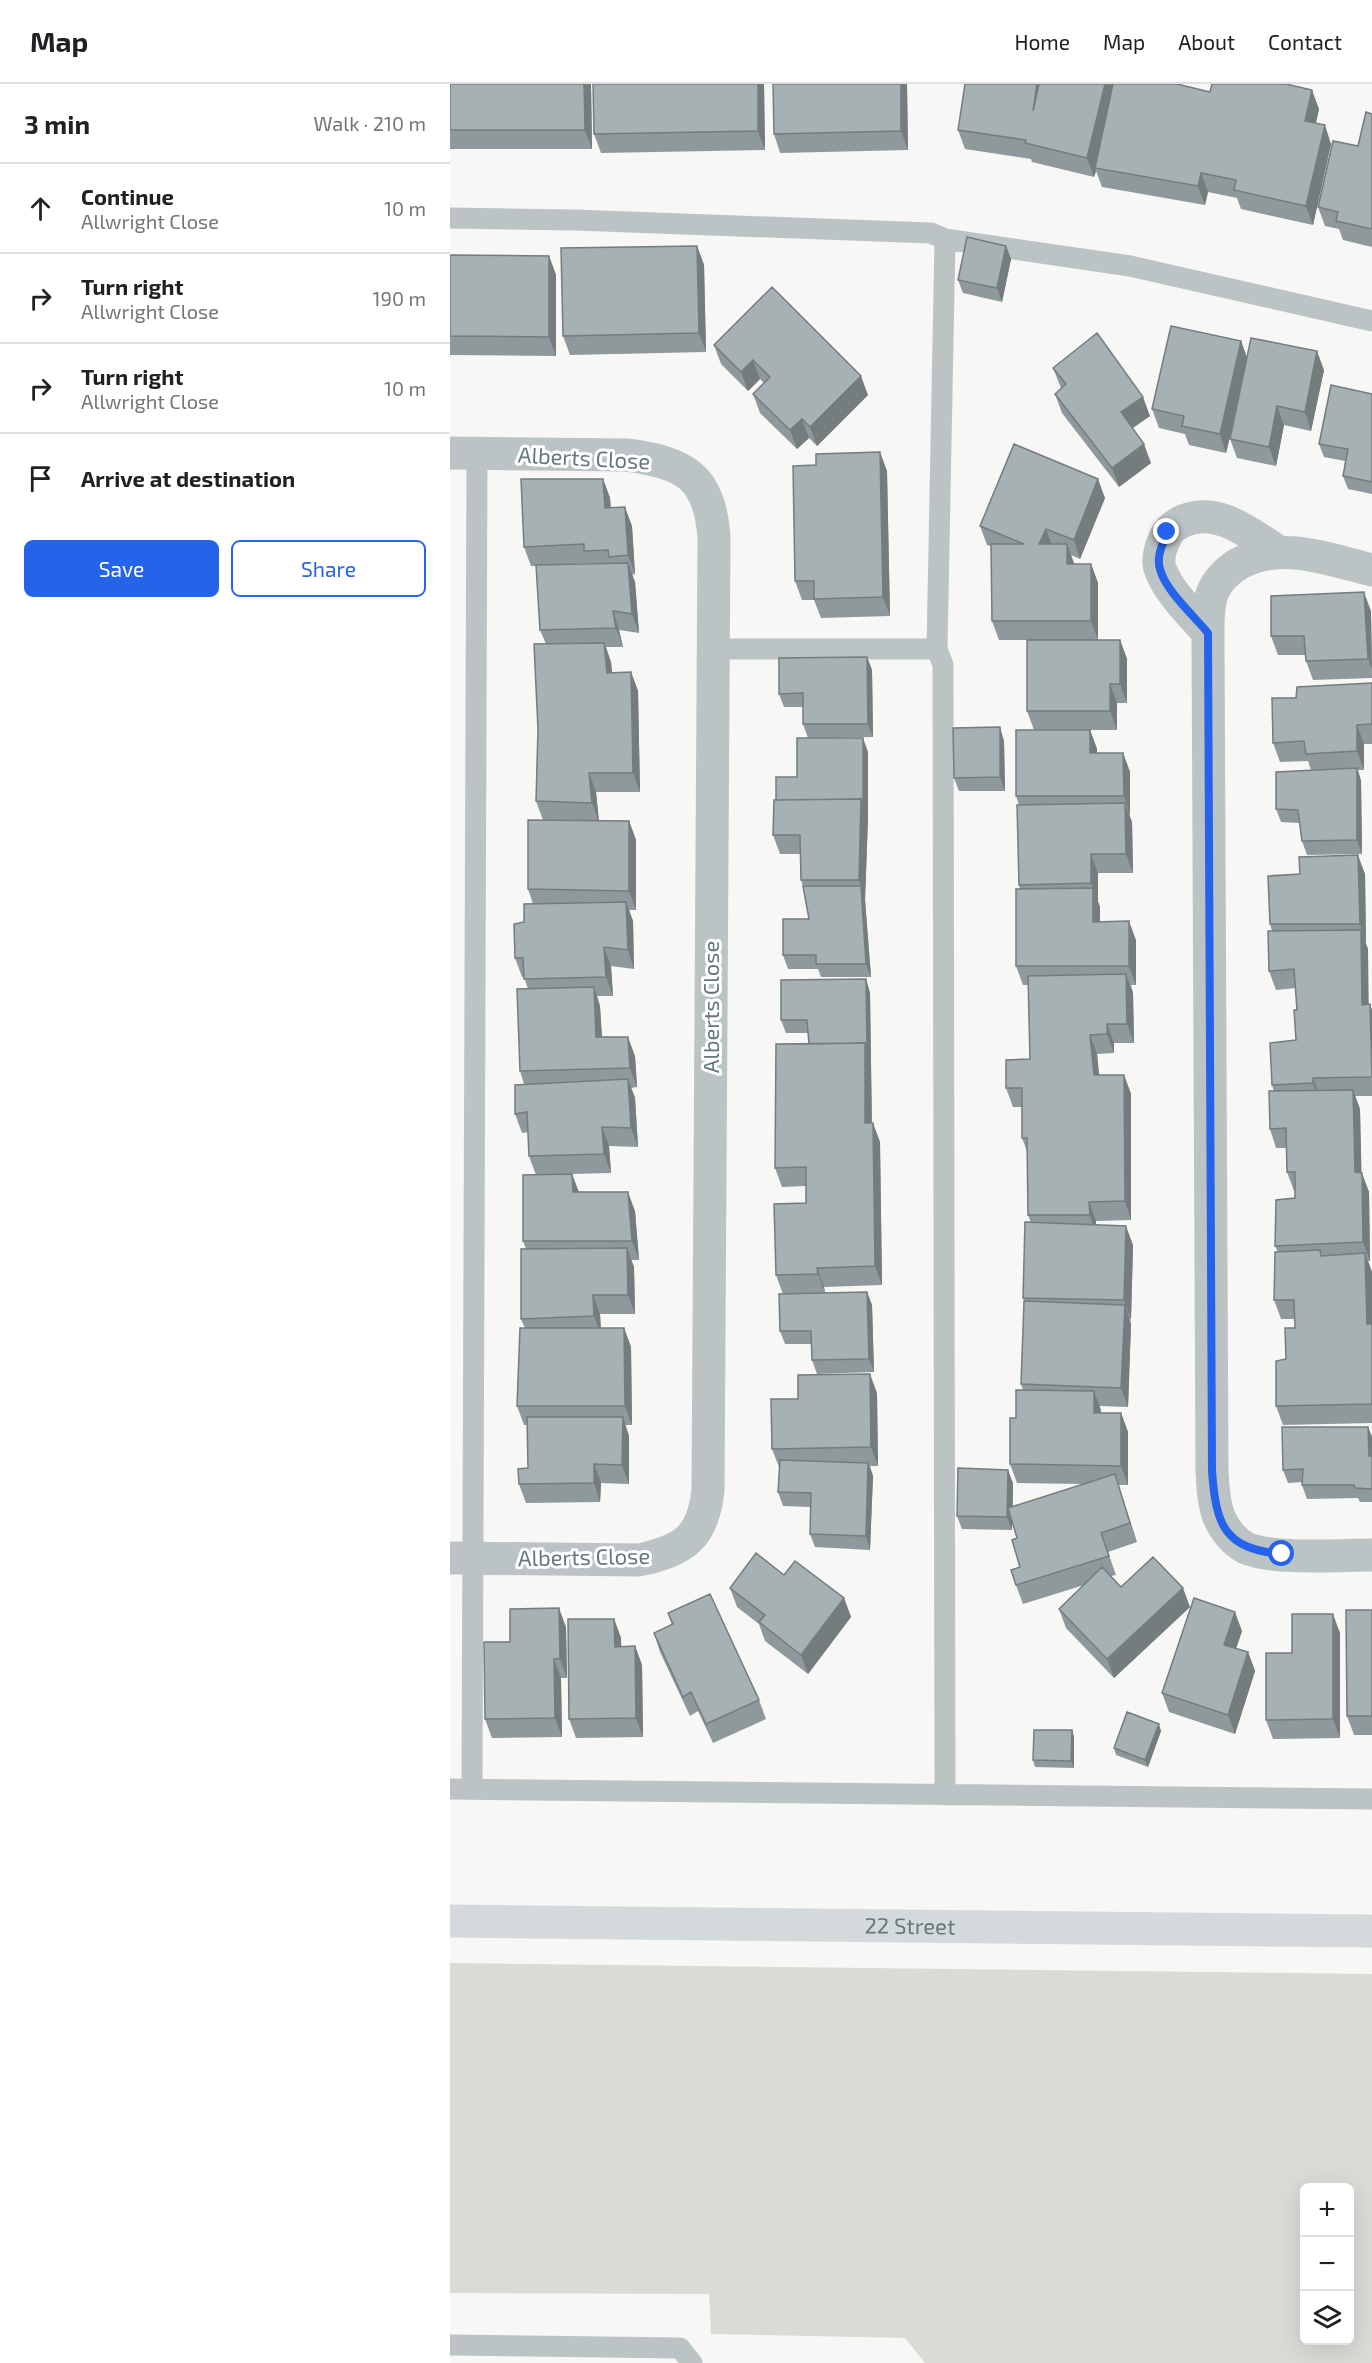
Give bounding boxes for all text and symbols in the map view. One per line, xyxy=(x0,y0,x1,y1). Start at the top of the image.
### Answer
text: Map xyxy=(30,24,88,58)
text: Home xyxy=(1014,29,1070,54)
text: Map xyxy=(1103,29,1145,54)
text: About xyxy=(1178,29,1235,54)
text: Contact xyxy=(1268,29,1342,54)
text: 3 min xyxy=(24,108,90,139)
text: Walk · 210 m xyxy=(314,111,426,135)
text: Continue xyxy=(81,183,174,209)
icon: ahead xyxy=(24,192,57,225)
text: 10 m xyxy=(384,196,426,220)
text: Allwright Close xyxy=(81,209,219,233)
text: Turn right xyxy=(81,273,183,299)
icon: right xyxy=(24,282,57,315)
text: 190 m xyxy=(373,286,426,310)
text: Allwright Close xyxy=(81,299,219,323)
text: Turn right xyxy=(81,363,183,389)
icon: right xyxy=(24,372,57,405)
text: 10 m xyxy=(384,376,426,400)
text: Allwright Close xyxy=(81,389,219,413)
street label: Alberts Close xyxy=(517,441,651,473)
icon: arrive xyxy=(24,462,57,495)
text: Arrive at destination xyxy=(81,465,295,491)
route end xyxy=(1153,518,1179,544)
button: Save xyxy=(24,540,219,597)
button: Share xyxy=(231,540,426,597)
street label: Alberts Close xyxy=(697,941,723,1073)
route start xyxy=(1268,1540,1294,1566)
street label: Alberts Close xyxy=(518,1542,650,1570)
street label: 22 Street xyxy=(864,1911,956,1938)
map controls xyxy=(1300,2183,1354,2345)
button: + xyxy=(1300,2183,1354,2237)
button: − xyxy=(1300,2237,1354,2291)
button: layers xyxy=(1300,2291,1354,2345)

